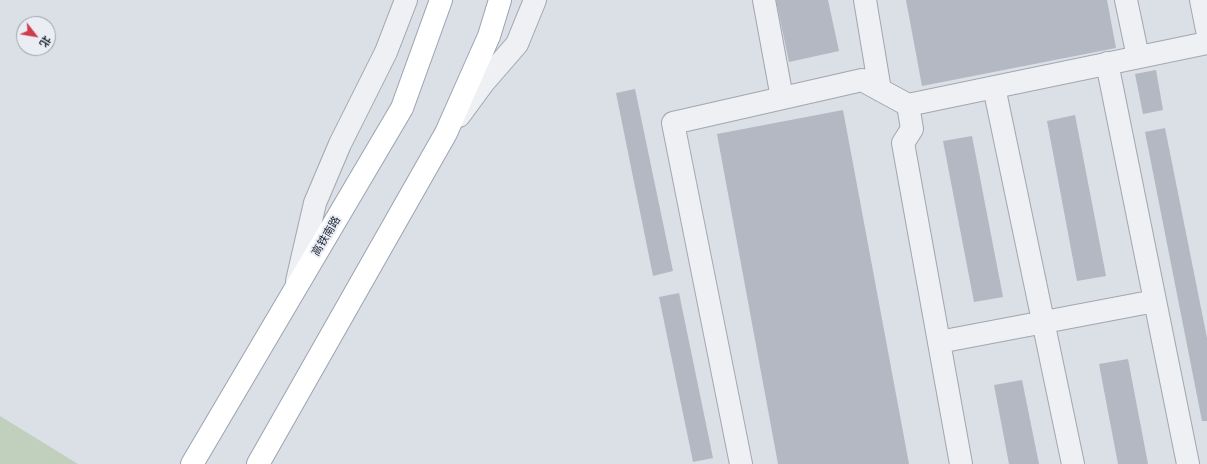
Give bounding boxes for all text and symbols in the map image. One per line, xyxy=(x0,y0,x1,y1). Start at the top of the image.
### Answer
north arrow xyxy=(16,16,56,56)
text: 北 xyxy=(37,34,54,50)
street label: 高铁南路 xyxy=(309,214,343,258)

